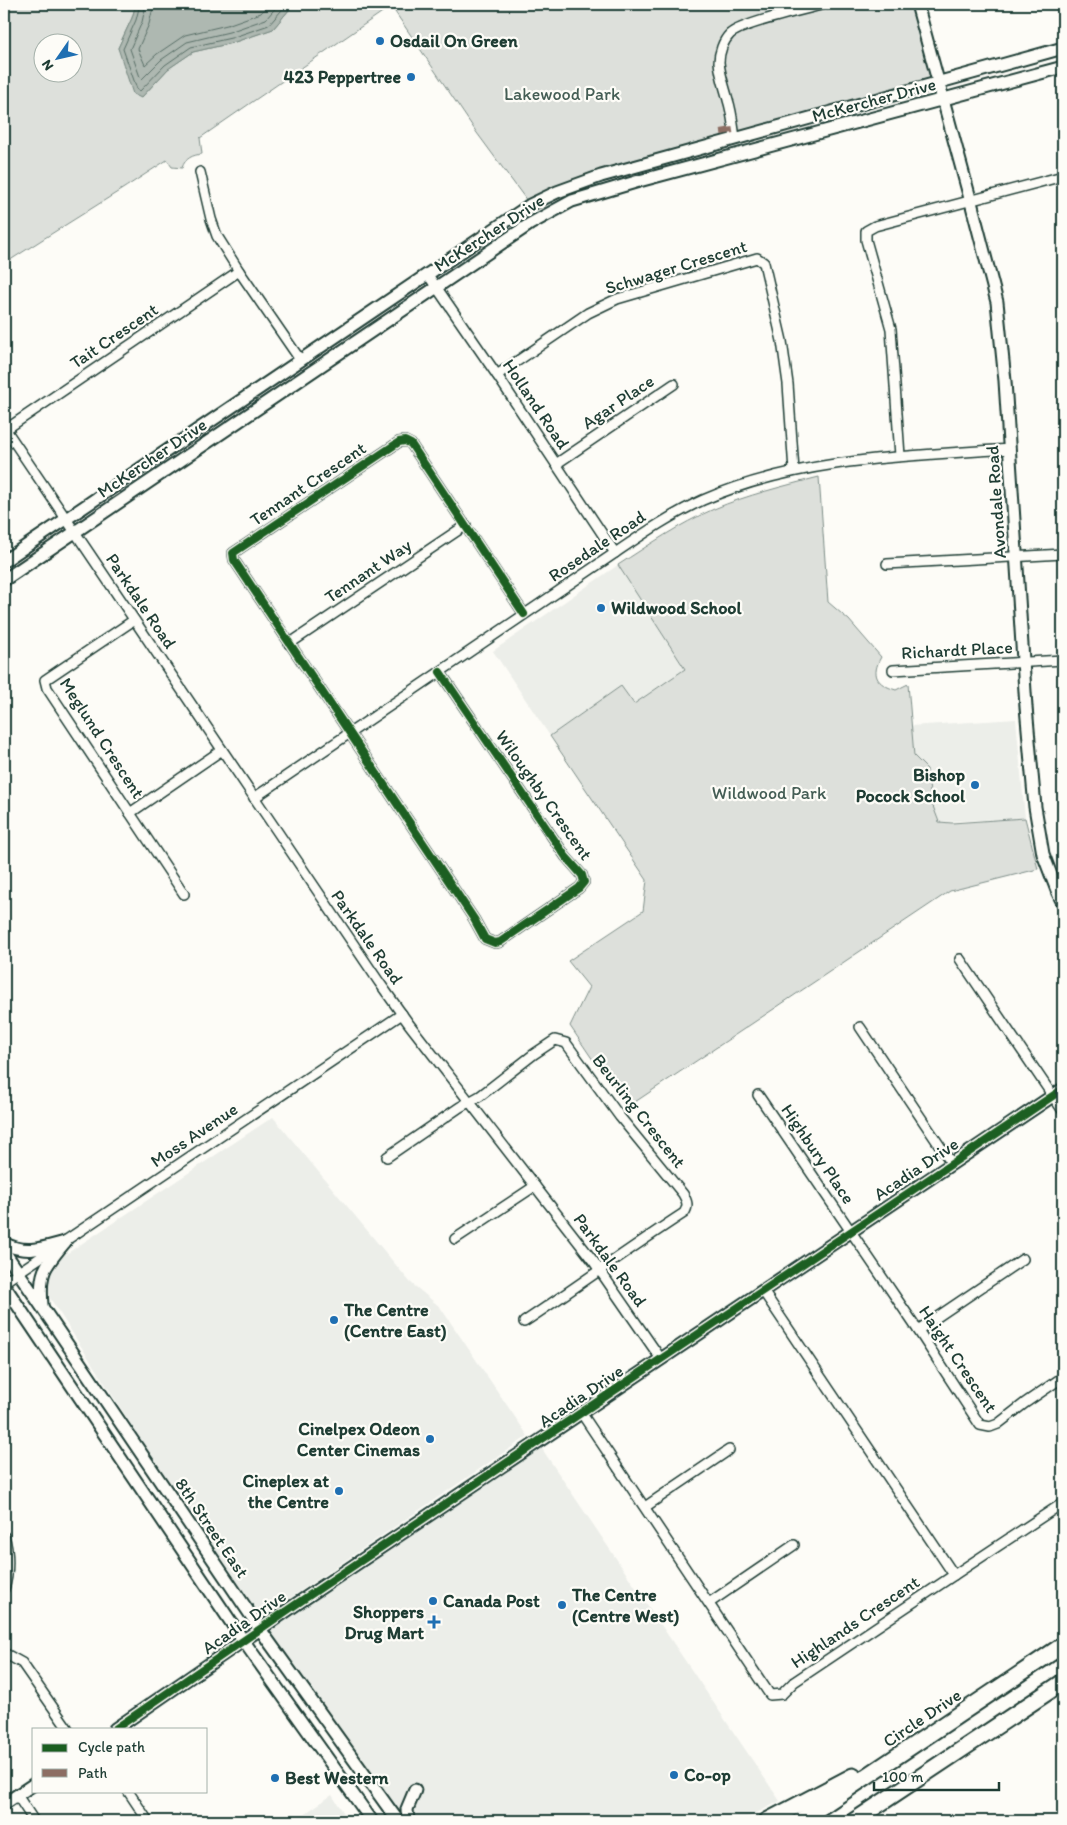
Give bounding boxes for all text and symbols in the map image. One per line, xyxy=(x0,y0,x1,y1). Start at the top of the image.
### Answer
place label: Osdail On Green xyxy=(390,30,518,52)
north arrow xyxy=(32,32,82,82)
marker: Osdail On Green xyxy=(374,35,386,47)
text: N xyxy=(38,56,57,74)
place label: 423 Peppertree xyxy=(284,66,401,88)
marker: 423 Peppertree xyxy=(405,71,417,83)
street label: McKercher Drive xyxy=(810,73,938,127)
park label: Lakewood Park xyxy=(504,83,620,105)
street label: McKercher Drive xyxy=(430,189,548,277)
street label: Schwager Crescent xyxy=(602,235,750,299)
street label: Tait Crescent xyxy=(66,298,162,374)
street label: Holland Road xyxy=(498,355,574,454)
street label: Agar Place xyxy=(578,370,658,434)
street label: McKercher Drive xyxy=(93,413,211,503)
street label: Tennant Crescent xyxy=(246,437,370,531)
street label: Avondale Road xyxy=(981,444,1011,559)
street label: Rosedale Road xyxy=(544,505,650,587)
street label: Tennant Way xyxy=(321,534,416,608)
street label: Parkdale Road xyxy=(101,549,181,653)
place label: Wildwood School xyxy=(611,597,742,619)
marker: Wildwood School xyxy=(595,602,607,614)
street label: Richardt Place xyxy=(901,636,1013,664)
street label: Meglund Crescent xyxy=(55,673,149,803)
street label: Wiloughby Crescent xyxy=(491,726,597,865)
place label: Bishop Pocock School xyxy=(856,764,966,807)
marker: Bishop Pocock School xyxy=(969,779,981,791)
park label: Wildwood Park xyxy=(712,782,827,804)
street label: Parkdale Road xyxy=(326,885,408,989)
street label: Beurling Crescent xyxy=(588,1050,691,1173)
street label: Moss Avenue xyxy=(146,1098,242,1172)
street label: Highbury Place xyxy=(776,1100,860,1208)
street label: Acadia Drive xyxy=(869,1133,963,1205)
street label: Parkdale Road xyxy=(569,1209,652,1311)
place label: The Centre (Centre East) xyxy=(343,1299,447,1342)
street label: Haight Crescent xyxy=(914,1301,1002,1417)
marker: The Centre (Centre East) xyxy=(328,1314,340,1326)
street label: Acadia Drive xyxy=(534,1360,628,1432)
place label: Cinelpex Odeon Center Cinemas xyxy=(297,1418,421,1461)
marker: Cinelpex Odeon Center Cinemas xyxy=(424,1433,436,1445)
place label: Cineplex at the Centre xyxy=(242,1470,329,1513)
street label: 8th Street East xyxy=(170,1474,254,1582)
marker: Cineplex at the Centre xyxy=(333,1485,345,1497)
street label: Highlands Crescent xyxy=(786,1571,924,1673)
place label: The Centre (Centre West) xyxy=(571,1584,679,1627)
street label: Acadia Drive xyxy=(198,1585,290,1659)
place label: Canada Post xyxy=(443,1590,540,1612)
marker: Canada Post xyxy=(427,1595,439,1607)
marker: The Centre (Centre West) xyxy=(556,1599,568,1611)
place label: Shoppers Drug Mart xyxy=(344,1601,424,1644)
marker: Shoppers Drug Mart xyxy=(428,1616,440,1628)
street label: Circle Drive xyxy=(879,1684,965,1752)
legend xyxy=(32,1728,208,1792)
text: Cycle path xyxy=(78,1738,145,1756)
scale bar xyxy=(874,1760,1000,1792)
text: Path xyxy=(78,1764,107,1782)
place label: Co-op xyxy=(684,1764,731,1786)
place label: Best Western xyxy=(285,1767,389,1789)
text: 100 m xyxy=(882,1768,924,1786)
marker: Co-op xyxy=(668,1769,680,1781)
marker: Best Western xyxy=(269,1772,281,1784)

